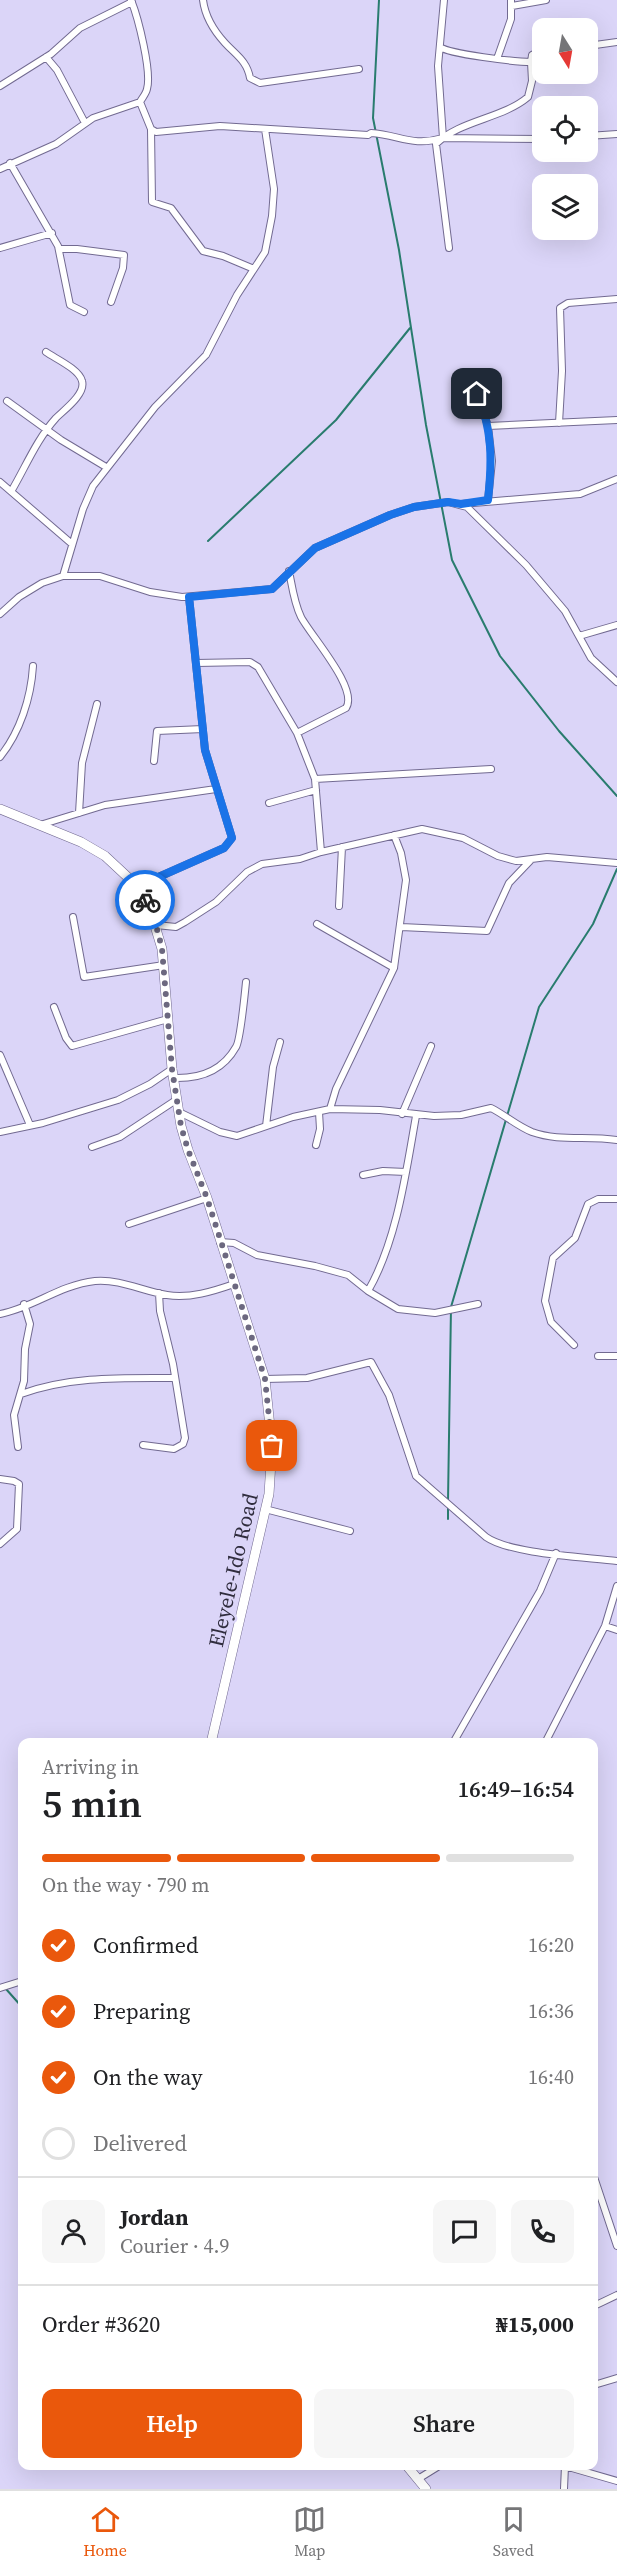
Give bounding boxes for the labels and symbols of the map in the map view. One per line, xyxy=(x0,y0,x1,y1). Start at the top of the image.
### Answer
north arrow xyxy=(532,18,598,84)
pin xyxy=(451,368,502,419)
courier xyxy=(115,870,175,930)
pin xyxy=(246,1420,297,1471)
street label: Eleyele-Ido Road xyxy=(201,1490,265,1650)

